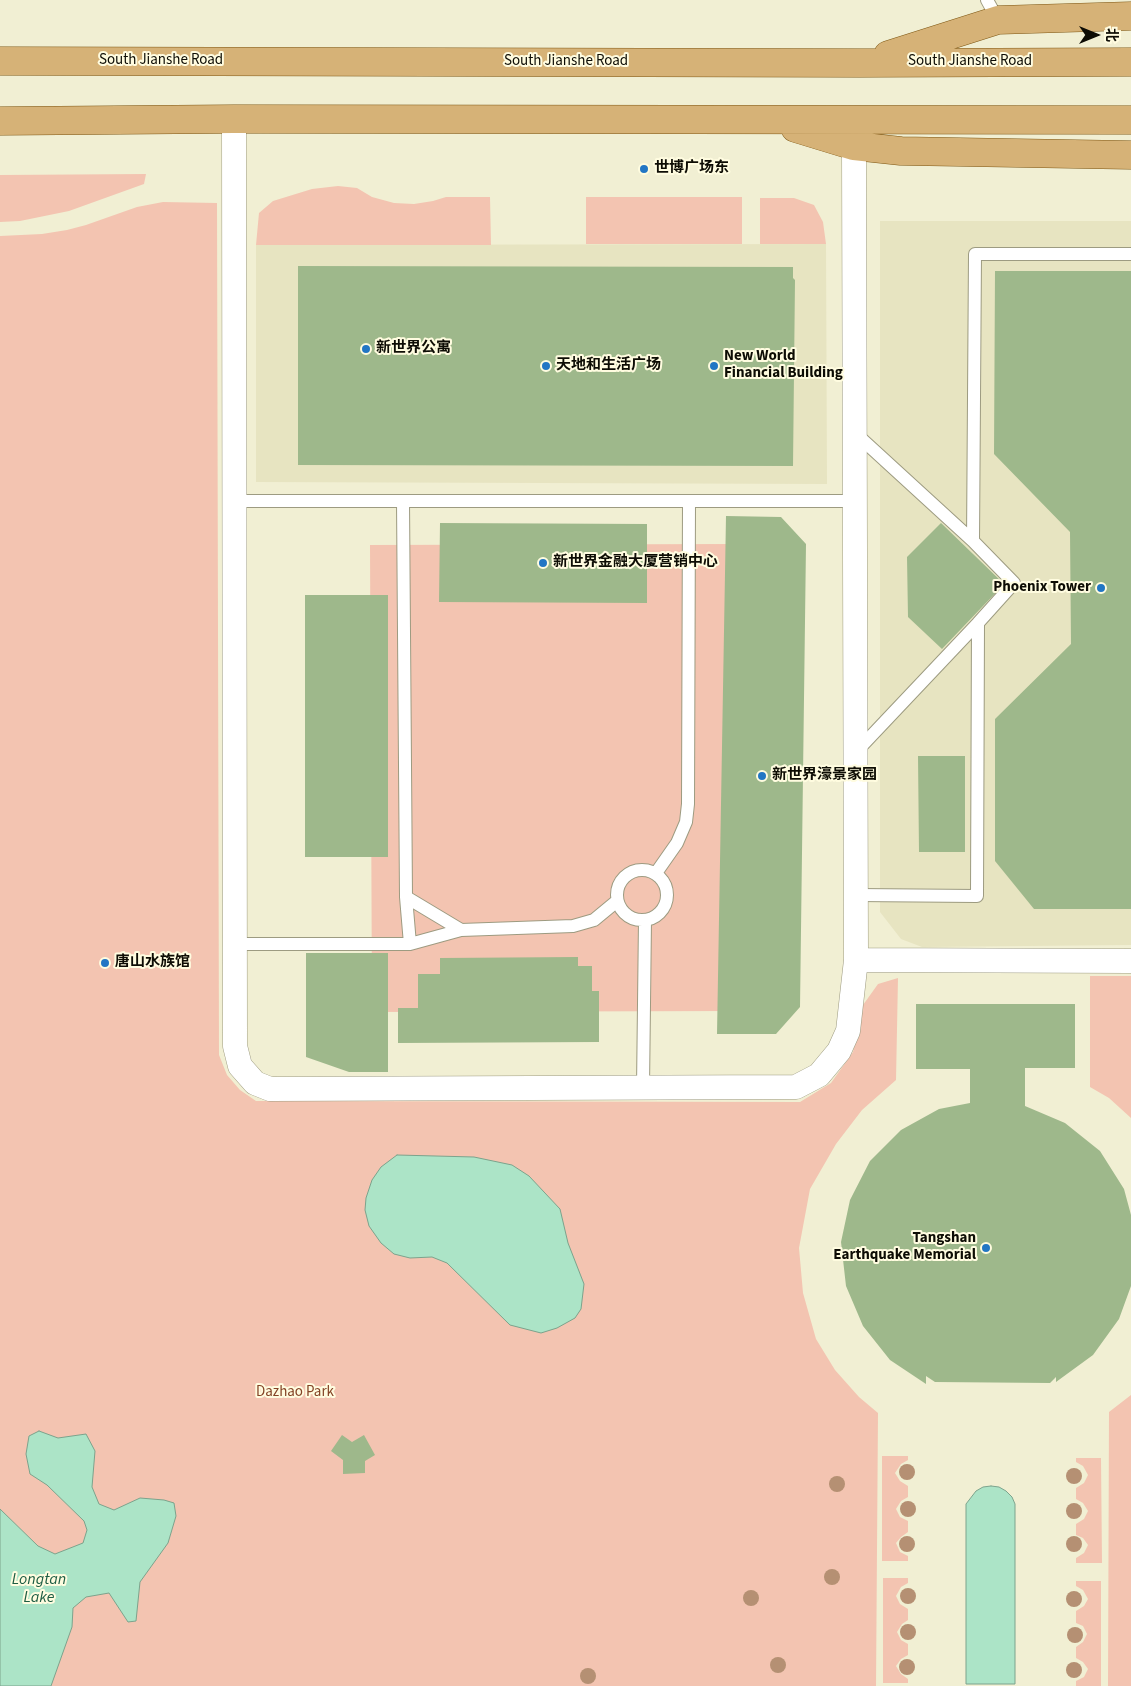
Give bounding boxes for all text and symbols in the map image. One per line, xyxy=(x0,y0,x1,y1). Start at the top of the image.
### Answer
north arrow xyxy=(1071,10,1121,60)
text: 北 xyxy=(1101,28,1121,42)
street label: South Jianshe Road xyxy=(99,52,223,70)
street label: South Jianshe Road xyxy=(504,53,628,71)
street label: South Jianshe Road xyxy=(908,53,1032,71)
place label: 世博广场东 xyxy=(654,160,729,178)
marker: 世博广场东 xyxy=(638,163,650,175)
place label: 新世界公寓 xyxy=(376,340,451,358)
marker: 新世界公寓 xyxy=(360,343,372,355)
place label: New World Financial Building xyxy=(724,348,843,383)
place label: 天地和生活广场 xyxy=(556,357,661,375)
marker: 天地和生活广场 xyxy=(540,360,552,372)
marker: New World Financial Building xyxy=(708,360,720,372)
place label: 新世界金融大厦营销中心 xyxy=(553,554,718,572)
marker: 新世界金融大厦营销中心 xyxy=(537,557,549,569)
place label: Phoenix Tower xyxy=(993,579,1091,597)
marker: Phoenix Tower xyxy=(1095,582,1107,594)
place label: 新世界濠景家园 xyxy=(772,767,877,785)
marker: 新世界濠景家园 xyxy=(756,770,768,782)
place label: 唐山水族馆 xyxy=(115,954,190,972)
marker: 唐山水族馆 xyxy=(99,957,111,969)
place label: Tangshan Earthquake Memorial xyxy=(833,1230,976,1265)
marker: Tangshan Earthquake Memorial xyxy=(980,1242,992,1254)
park label: Dazhao Park xyxy=(256,1384,334,1402)
water label: Longtan Lake xyxy=(12,1570,66,1608)

